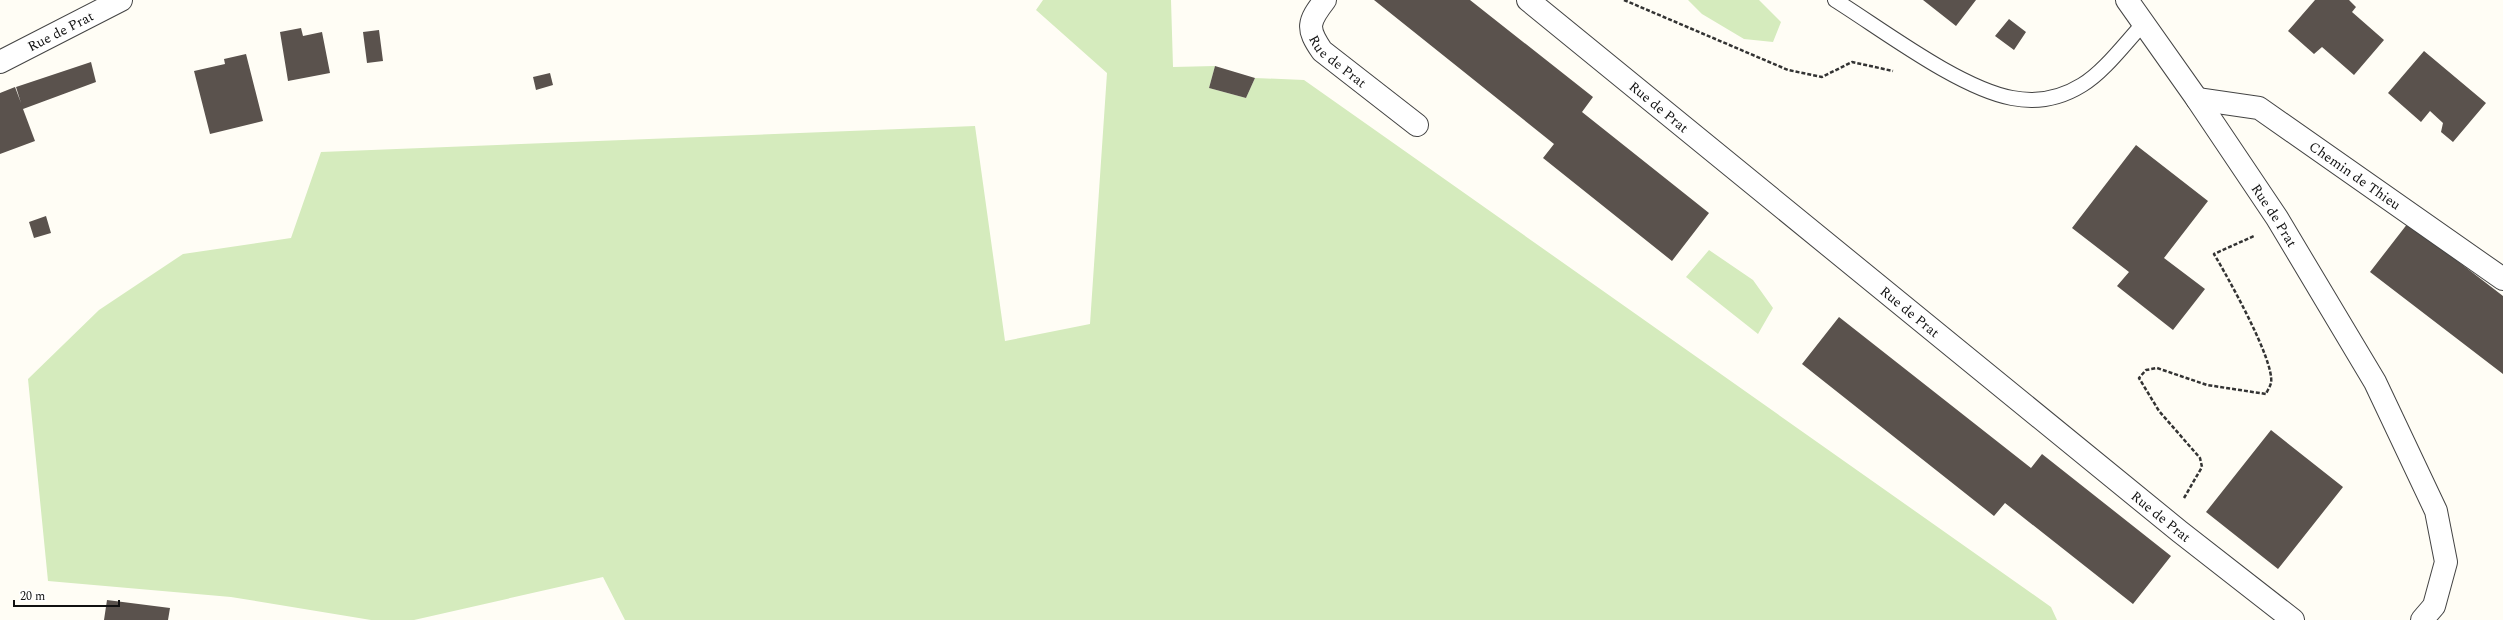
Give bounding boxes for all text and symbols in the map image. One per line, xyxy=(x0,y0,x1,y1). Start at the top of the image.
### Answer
street label: Rue de Prat xyxy=(24,5,97,57)
street label: Rue de Prat xyxy=(1304,31,1371,93)
street label: Rue de Prat xyxy=(1624,76,1693,138)
street label: Chemin de Thieu xyxy=(2305,136,2405,215)
street label: Rue de Prat xyxy=(2246,179,2303,251)
street label: Rue de Prat xyxy=(1876,281,1945,342)
street label: Rue de Prat xyxy=(2127,486,2196,547)
scale bar xyxy=(14,582,119,608)
text: 20 m xyxy=(20,587,45,606)

